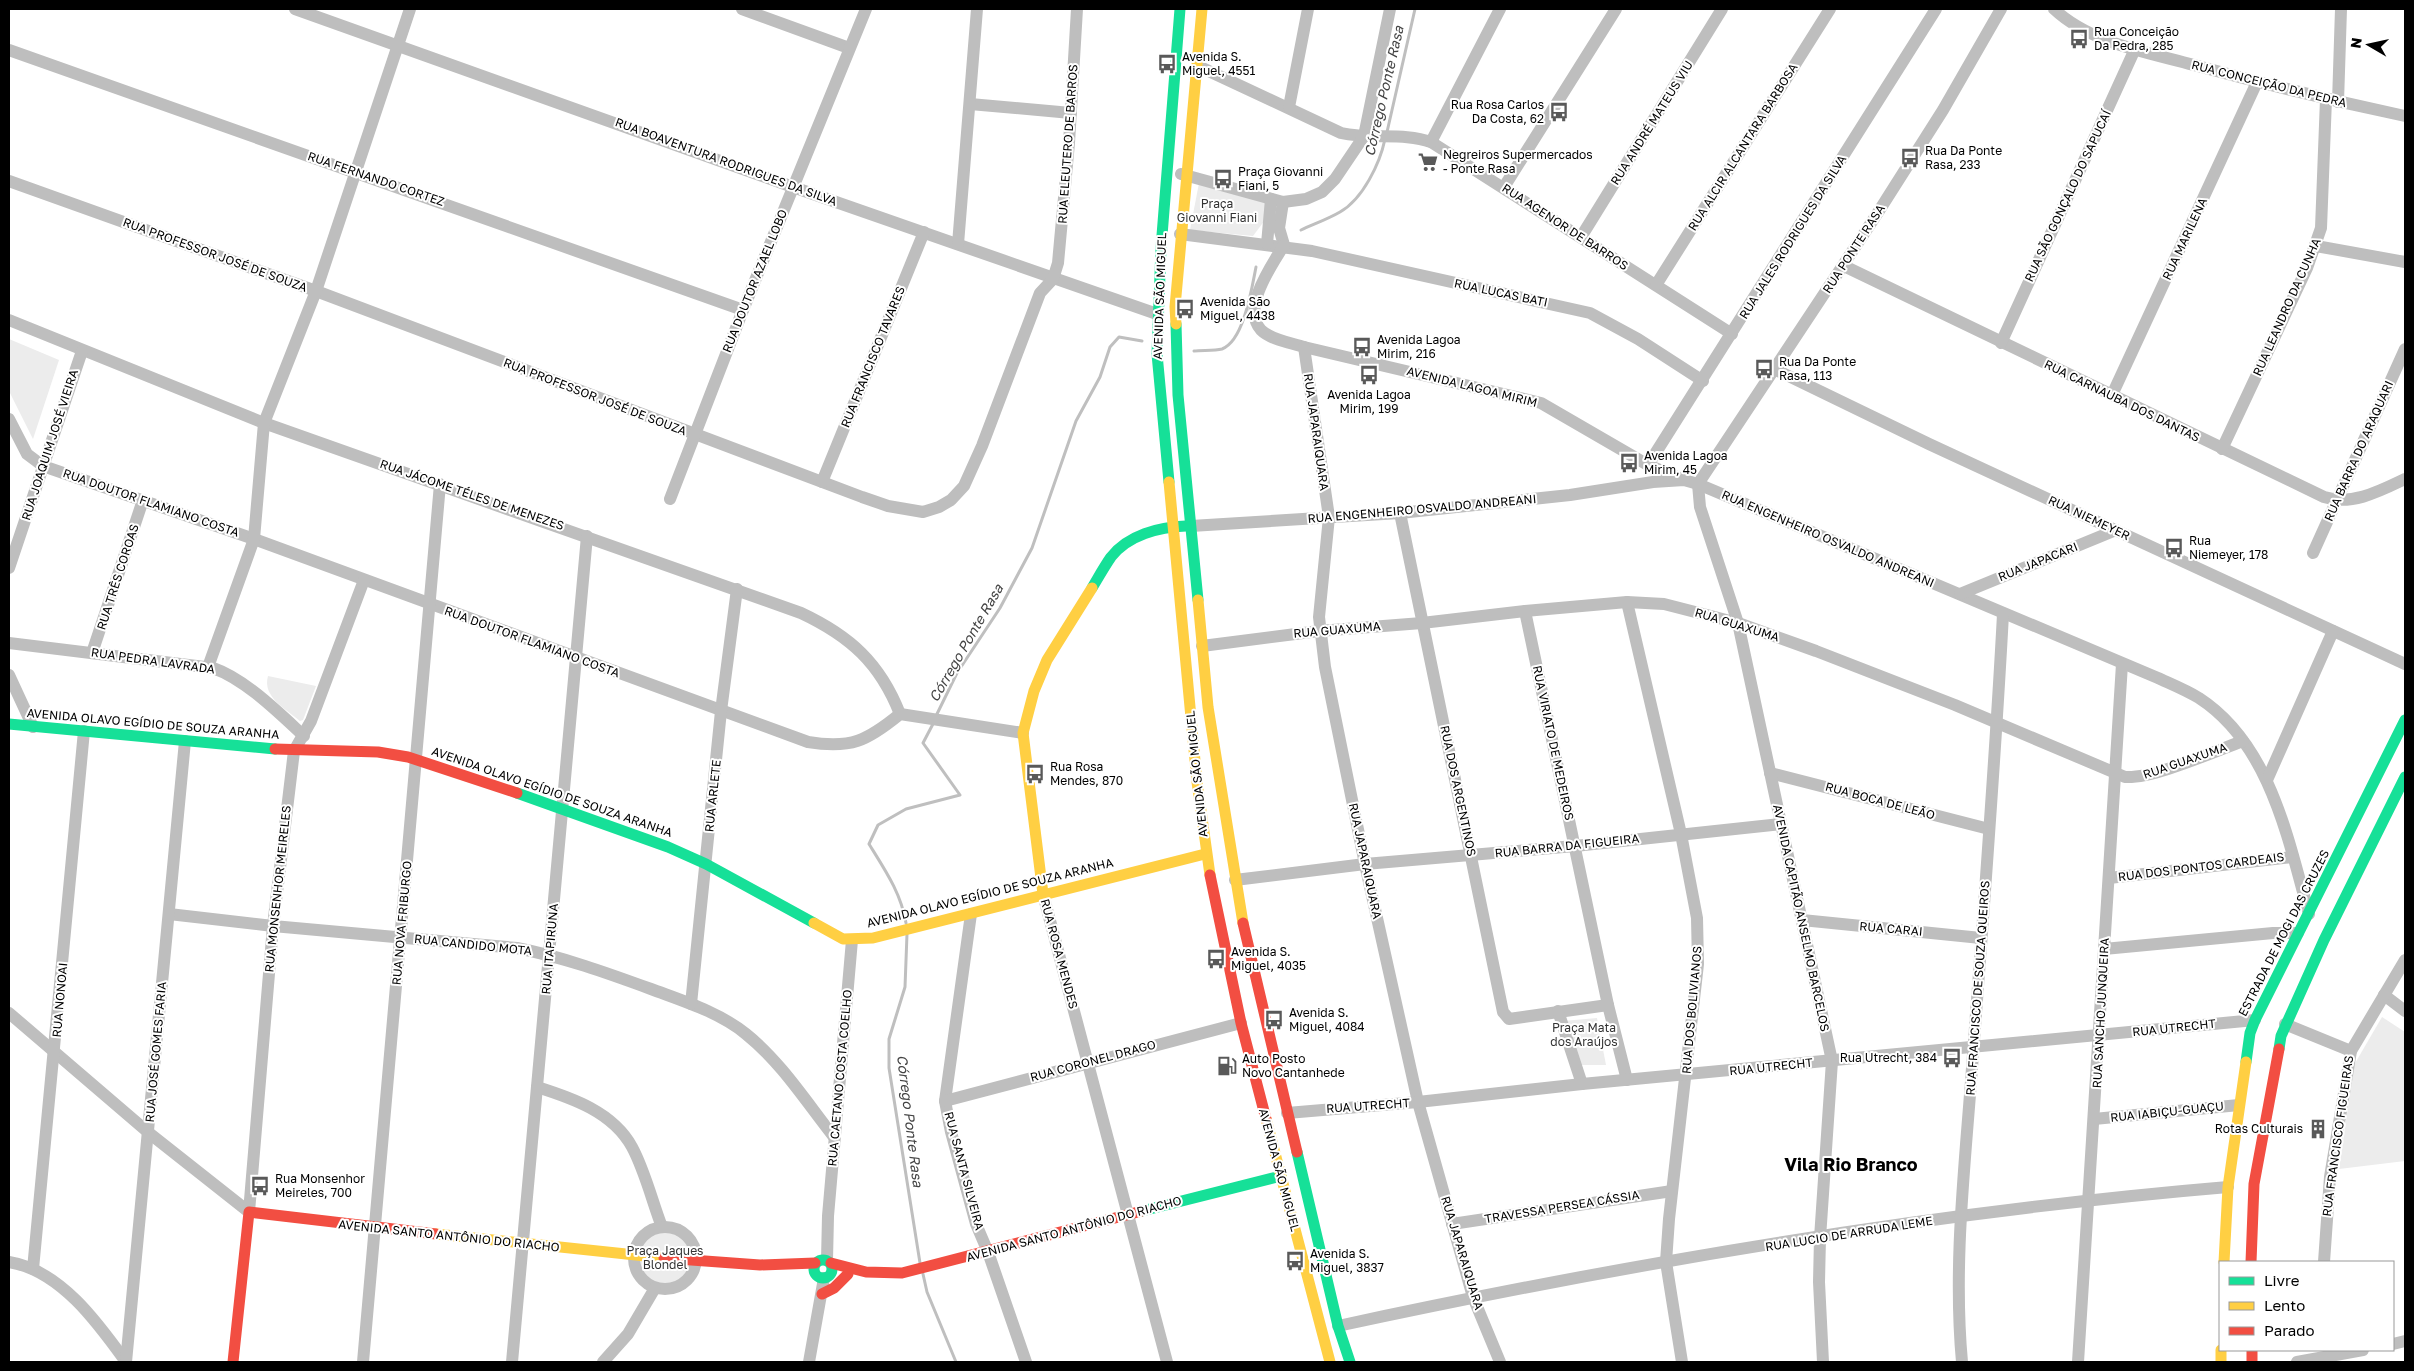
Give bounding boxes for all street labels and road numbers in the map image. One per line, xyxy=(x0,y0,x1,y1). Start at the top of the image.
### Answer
street label: RUA CONCEIÇÃO DA PEDRA xyxy=(2190,57,2348,110)
street label: RUA ANDRÉ MATEUS VIU xyxy=(1607,58,1696,188)
street label: RUA ALCIR ALCANTARA BARBOSA xyxy=(1685,60,1801,233)
street label: RUA ELEUTERO DE BARROS xyxy=(1054,63,1081,224)
street label: RUA SÃO GONÇALO DO SAPUCAÍ xyxy=(2021,106,2115,284)
street label: RUA BOAVENTURA RODRIGUES DA SILVA xyxy=(613,114,839,209)
street label: RUA FERNANDO CORTEZ xyxy=(306,148,447,209)
street label: RUA JALES RODRIGUES DA SILVA xyxy=(1736,152,1849,322)
street label: RUA AGENOR DE BARROS xyxy=(1499,180,1632,273)
street label: RUA MARILENA xyxy=(2159,195,2210,282)
street label: RUA PONTE RASA xyxy=(1819,202,1888,296)
street label: RUA DOUTOR AZAEL LOBO xyxy=(719,207,790,355)
street label: RUA PROFESSOR JOSÉ DE SOUZA xyxy=(121,214,309,295)
street label: AVENIDA SÃO MIGUEL xyxy=(1150,232,1169,360)
street label: RUA LEANDRO DA CUNHA xyxy=(2249,235,2324,378)
street label: RUA LUCAS BATI xyxy=(1453,275,1549,310)
street label: RUA FRANCISCO TAVARES xyxy=(837,284,908,430)
street label: RUA PROFESSOR JOSÉ DE SOUZA xyxy=(501,355,689,438)
street label: RUA CARNAUBA DOS DANTAS xyxy=(2042,356,2203,445)
street label: AVENIDA LAGOA MIRIM xyxy=(1405,363,1539,410)
street label: RUA JOAQUIM JOSÉ VIEIRA xyxy=(18,367,81,522)
street label: RUA JAPARAIQUARA xyxy=(1301,372,1332,492)
street label: RUA BARRA DO ARAQUARI xyxy=(2321,378,2396,523)
street label: RUA JÁCOME TÉLES DE MENEZES xyxy=(378,456,567,533)
street label: RUA DOUTOR FLAMIANO COSTA xyxy=(61,465,241,540)
street label: RUA ENGENHEIRO OSVALDO ANDREANI xyxy=(1720,487,1937,590)
street label: RUA ENGENHEIRO OSVALDO ANDREANI xyxy=(1307,491,1537,526)
street label: RUA NIEMEYER xyxy=(2046,492,2133,543)
street label: RUA TRÊS COROAS xyxy=(93,522,142,632)
street label: RUA JAPACARI xyxy=(1996,539,2080,584)
street label: RUA DOUTOR FLAMIANO COSTA xyxy=(443,603,622,680)
street label: RUA GUAXUMA xyxy=(1693,605,1781,645)
street label: RUA GUAXUMA xyxy=(1293,618,1381,641)
street label: RUA PEDRA LAVRADA xyxy=(90,644,216,677)
street label: RUA VIRIATO DE MEDEIROS xyxy=(1530,664,1577,822)
street label: AVENIDA OLAVO EGÍDIO DE SOUZA ARANHA xyxy=(26,705,280,742)
street label: AVENIDA SÃO MIGUEL xyxy=(1182,710,1211,838)
street label: RUA DOS ARGENTINOS xyxy=(1437,724,1480,858)
street label: RUA GUAXUMA xyxy=(2141,739,2229,782)
street label: AVENIDA OLAVO EGÍDIO DE SOUZA ARANHA xyxy=(430,743,674,840)
street label: RUA ARLETE xyxy=(701,759,724,833)
street label: RUA BOCA DE LEÃO xyxy=(1824,779,1937,822)
street label: RUA JAPARAIQUARA xyxy=(1346,802,1385,920)
street label: AVENIDA CAPITÃO ANSELMO BARCELOS xyxy=(1770,803,1833,1033)
street label: RUA MONSENHOR MEIRELES xyxy=(261,804,294,973)
street label: RUA BARRA DA FIGUEIRA xyxy=(1494,830,1640,861)
street label: ESTRADA DE MOGI DAS CRUZES xyxy=(2235,847,2332,1019)
street label: RUA DOS PONTOS CARDEAIS xyxy=(2117,849,2285,884)
street label: AVENIDA OLAVO EGÍDIO DE SOUZA ARANHA xyxy=(865,855,1115,930)
street label: RUA NOVA FRIBURGO xyxy=(389,860,414,986)
street label: RUA FRANCISCO DE SOUZA QUEIROS xyxy=(1963,880,1993,1096)
street label: RUA ROSA MENDES xyxy=(1038,897,1081,1011)
street label: RUA ITAPIRUNA xyxy=(538,903,561,995)
street label: RUA CARAI xyxy=(1859,918,1923,939)
street label: RUA CANDIDO MOTA xyxy=(413,931,533,958)
street label: RUA SANCHO JUNQUEIRA xyxy=(2089,937,2112,1089)
street label: RUA DOS BOLIVIANOS xyxy=(1678,945,1705,1075)
street label: RUA NONOAI xyxy=(49,962,70,1038)
street label: RUA JOSÉ GOMES FARIA xyxy=(142,981,169,1123)
street label: RUA CAETANO COSTA COELHO xyxy=(824,989,855,1167)
street label: RUA UTRECHT xyxy=(2131,1016,2217,1039)
street label: RUA CORONEL DRAGO xyxy=(1028,1036,1157,1085)
street label: RUA FRANCISCO FIGUEIRAS xyxy=(2319,1054,2356,1217)
street label: RUA UTRECHT xyxy=(1728,1055,1814,1078)
street label: RUA UTRECHT xyxy=(1326,1095,1411,1116)
street label: RUA IABIÇU-GUAÇU xyxy=(2109,1098,2225,1125)
street label: AVENIDA SÃO MIGUEL xyxy=(1256,1107,1303,1233)
street label: RUA SANTA SILVEIRA xyxy=(941,1110,988,1232)
street label: TRAVESSA PERSEA CÁSSIA xyxy=(1483,1187,1640,1226)
street label: AVENIDA SANTO ANTÔNIO DO RIACHO xyxy=(965,1192,1183,1265)
street label: RUA JAPARAIQUARA xyxy=(1438,1194,1487,1312)
street label: RUA LUCIO DE ARRUDA LEME xyxy=(1764,1213,1934,1254)
street label: AVENIDA SANTO ANTÔNIO DO RIACHO xyxy=(338,1216,561,1255)

